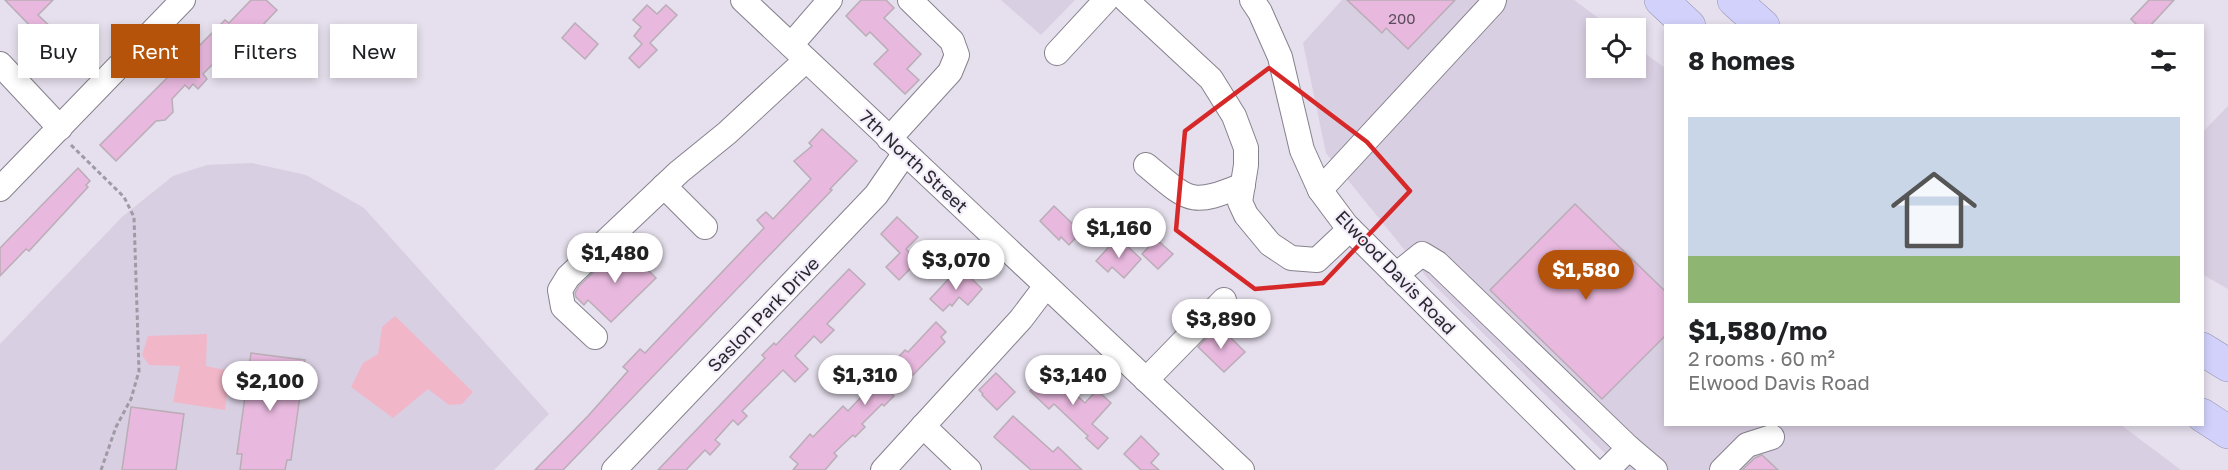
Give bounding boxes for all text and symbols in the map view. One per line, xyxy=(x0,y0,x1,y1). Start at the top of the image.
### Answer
house number: 200 xyxy=(1388,9,1416,27)
map controls xyxy=(1586,18,1646,78)
button: locate xyxy=(1586,18,1646,78)
chip: Buy xyxy=(18,24,99,78)
chip: Rent xyxy=(111,24,200,78)
chip: Filters xyxy=(212,24,318,78)
chip: New xyxy=(330,24,417,78)
icon: filters xyxy=(2147,44,2180,77)
text: 8 homes xyxy=(1688,45,1795,76)
street label: 7th North Street xyxy=(855,105,973,217)
icon: home xyxy=(1880,156,1988,264)
street label: Elwood Davis Road xyxy=(1331,206,1461,338)
pin: $1,160 xyxy=(1070,208,1168,259)
text: $1,160 xyxy=(1086,215,1152,239)
pin: $1,480 xyxy=(566,233,664,284)
text: $1,480 xyxy=(581,240,649,264)
pin: $3,070 xyxy=(907,240,1005,291)
text: $3,070 xyxy=(922,247,990,271)
pin: $1,580 xyxy=(1537,250,1635,301)
street label: Saslon Park Drive xyxy=(703,252,823,376)
text: $1,580 xyxy=(1552,257,1620,281)
pin: $3,890 xyxy=(1172,299,1270,350)
text: $3,890 xyxy=(1186,306,1256,330)
text: $1,580/mo xyxy=(1688,315,1827,346)
text: 2 rooms · 60 m² xyxy=(1688,346,1835,370)
pin: $1,310 xyxy=(816,355,914,406)
pin: $3,140 xyxy=(1024,355,1122,406)
pin: $2,100 xyxy=(221,361,319,412)
text: $1,310 xyxy=(832,362,898,386)
text: $3,140 xyxy=(1039,362,1107,386)
text: $2,100 xyxy=(236,368,304,392)
text: Elwood Davis Road xyxy=(1688,370,1870,394)

